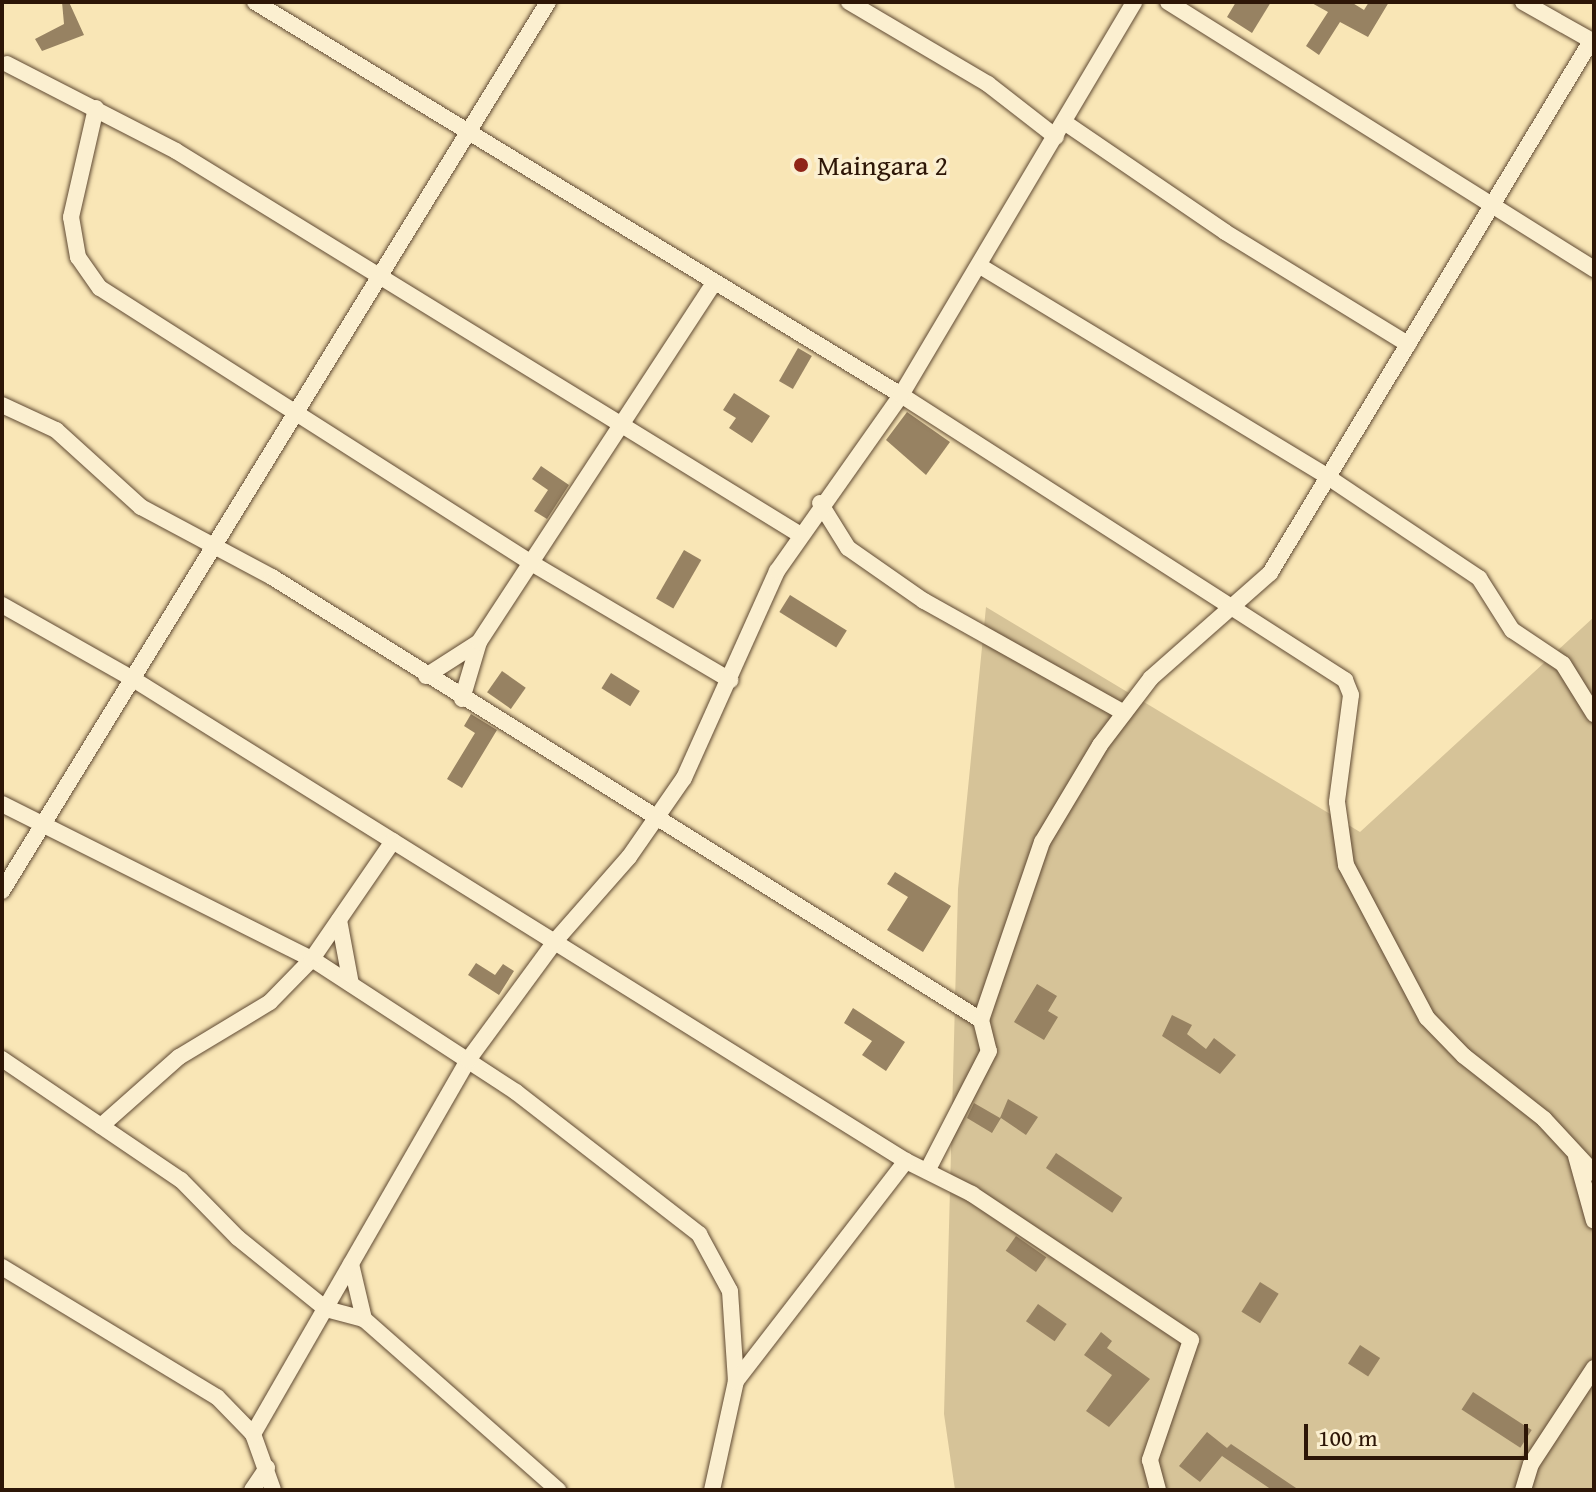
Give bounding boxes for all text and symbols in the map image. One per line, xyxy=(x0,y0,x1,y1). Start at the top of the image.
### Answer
place label: Maingara 2 xyxy=(817,148,948,182)
marker: Maingara 2 xyxy=(792,156,810,174)
scale bar xyxy=(1308,1408,1532,1458)
text: 100 m xyxy=(1318,1420,1378,1455)

